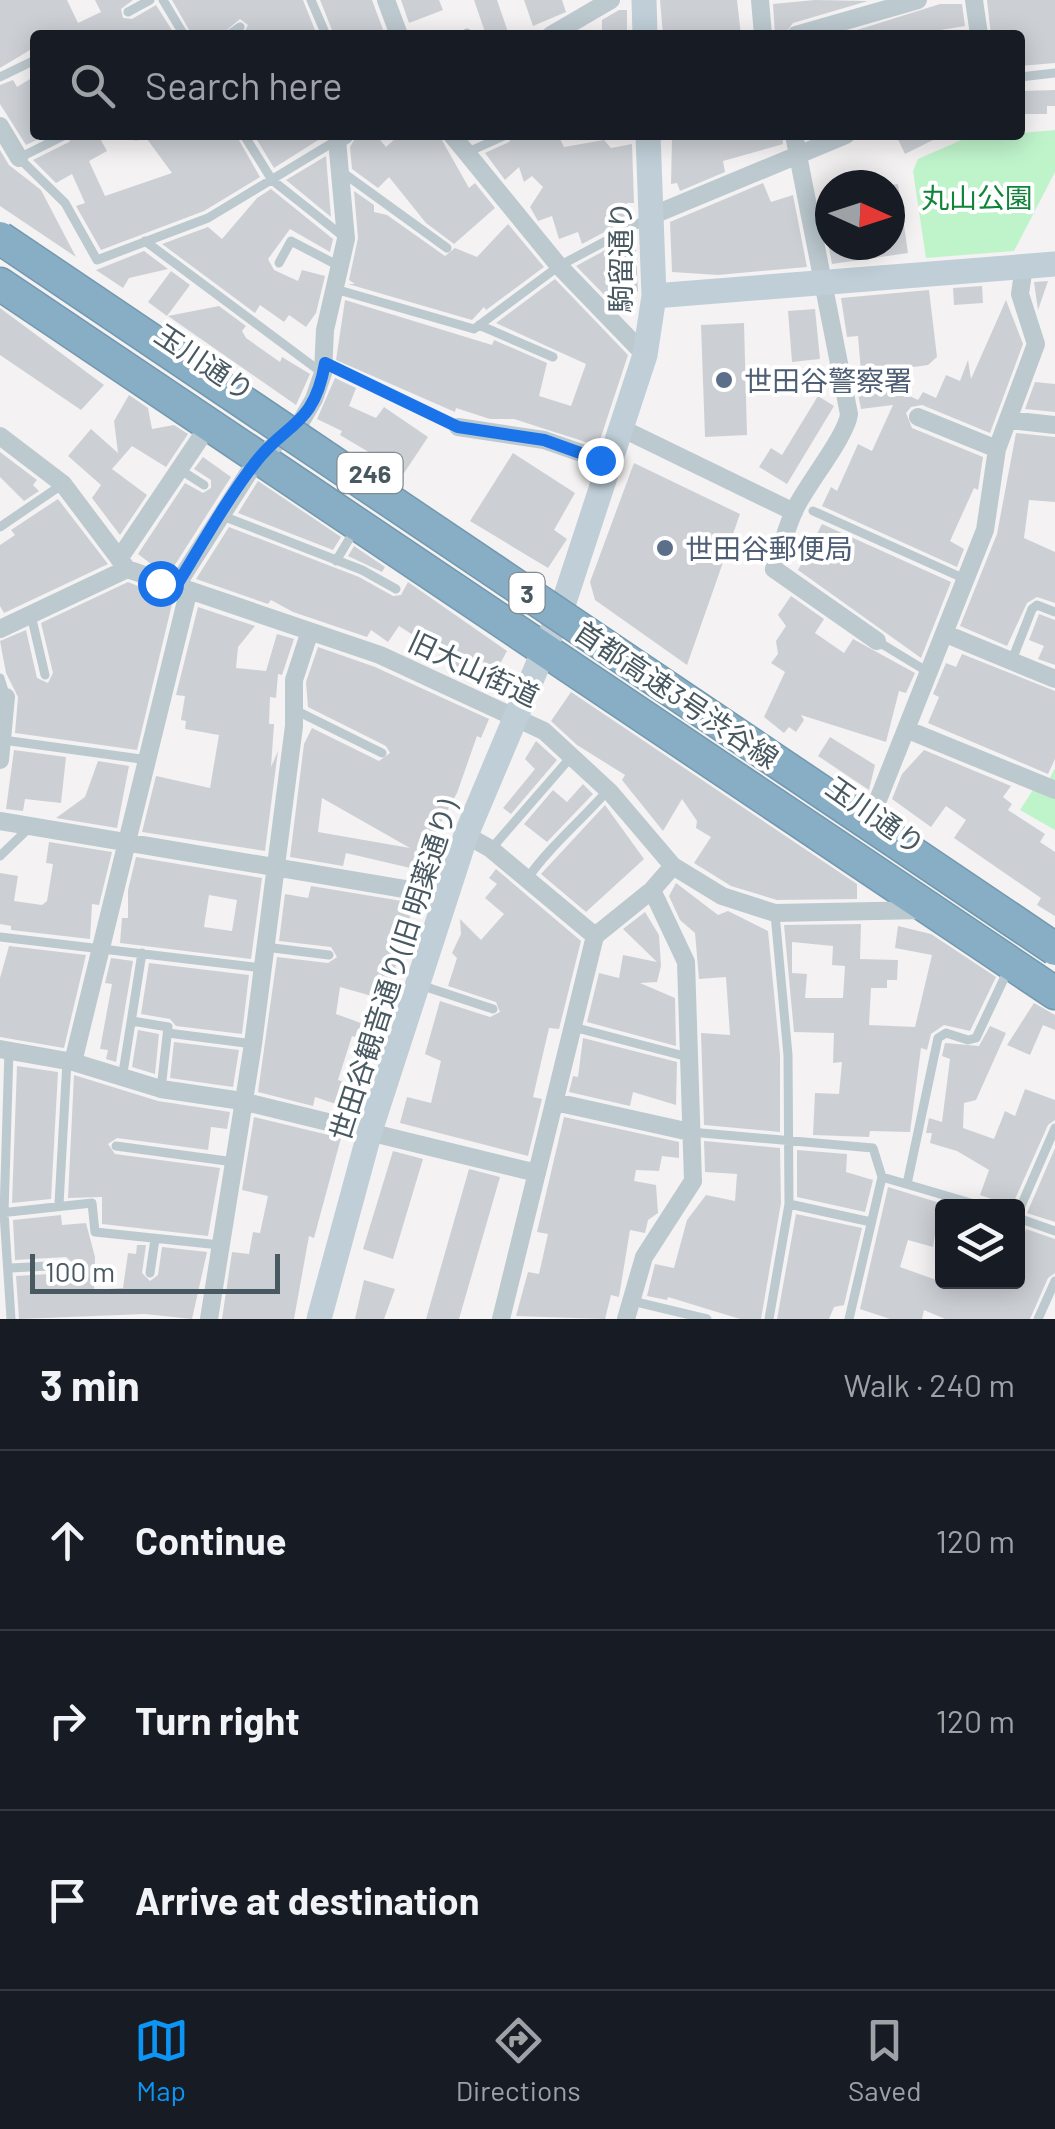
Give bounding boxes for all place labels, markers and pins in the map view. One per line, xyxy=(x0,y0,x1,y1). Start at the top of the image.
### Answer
place label: 世田谷警察署 xyxy=(744,363,912,397)
marker: 世田谷警察署 xyxy=(713,369,735,391)
place label: 世田谷郵便局 xyxy=(685,531,853,565)
marker: 世田谷郵便局 xyxy=(654,537,676,559)

